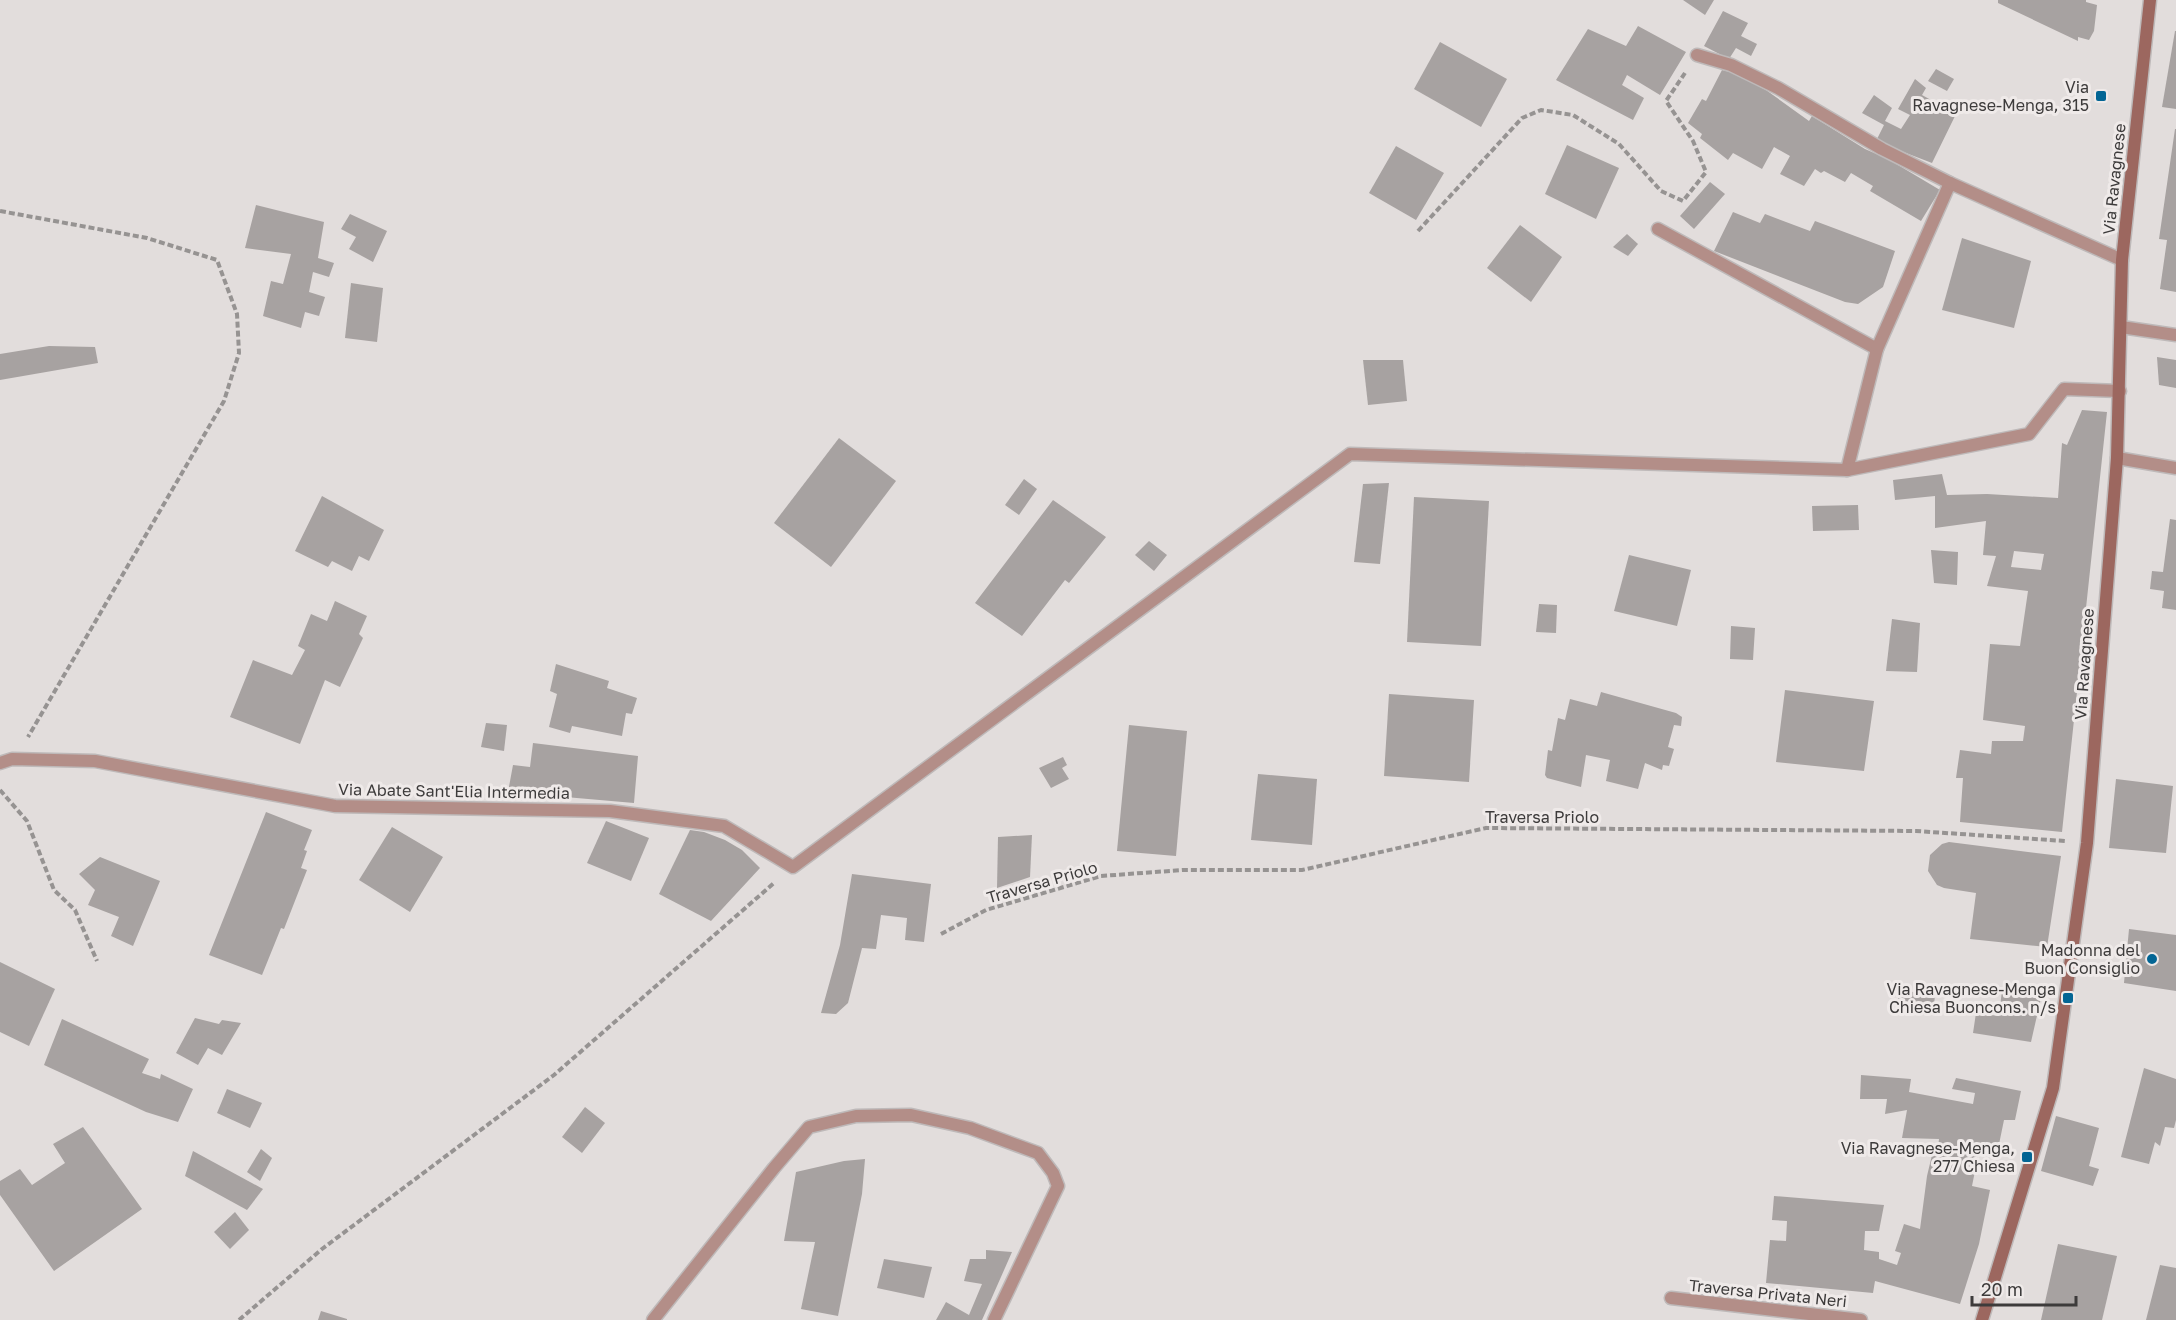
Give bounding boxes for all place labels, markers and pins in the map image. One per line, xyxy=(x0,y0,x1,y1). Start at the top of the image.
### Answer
place label: Via Ravagnese-Menga, 315 xyxy=(1912,77,2089,115)
marker: Via Ravagnese-Menga, 315 xyxy=(2094,89,2108,103)
place label: Madonna del Buon Consiglio xyxy=(2024,940,2140,978)
marker: Madonna del Buon Consiglio xyxy=(2145,952,2159,966)
place label: Via Ravagnese-Menga Chiesa Buoncons. n/s xyxy=(1886,979,2056,1017)
marker: Via Ravagnese-Menga Chiesa Buoncons. n/s xyxy=(2061,991,2075,1005)
place label: Via Ravagnese-Menga, 277 Chiesa xyxy=(1841,1138,2015,1176)
marker: Via Ravagnese-Menga, 277 Chiesa xyxy=(2020,1150,2034,1164)

